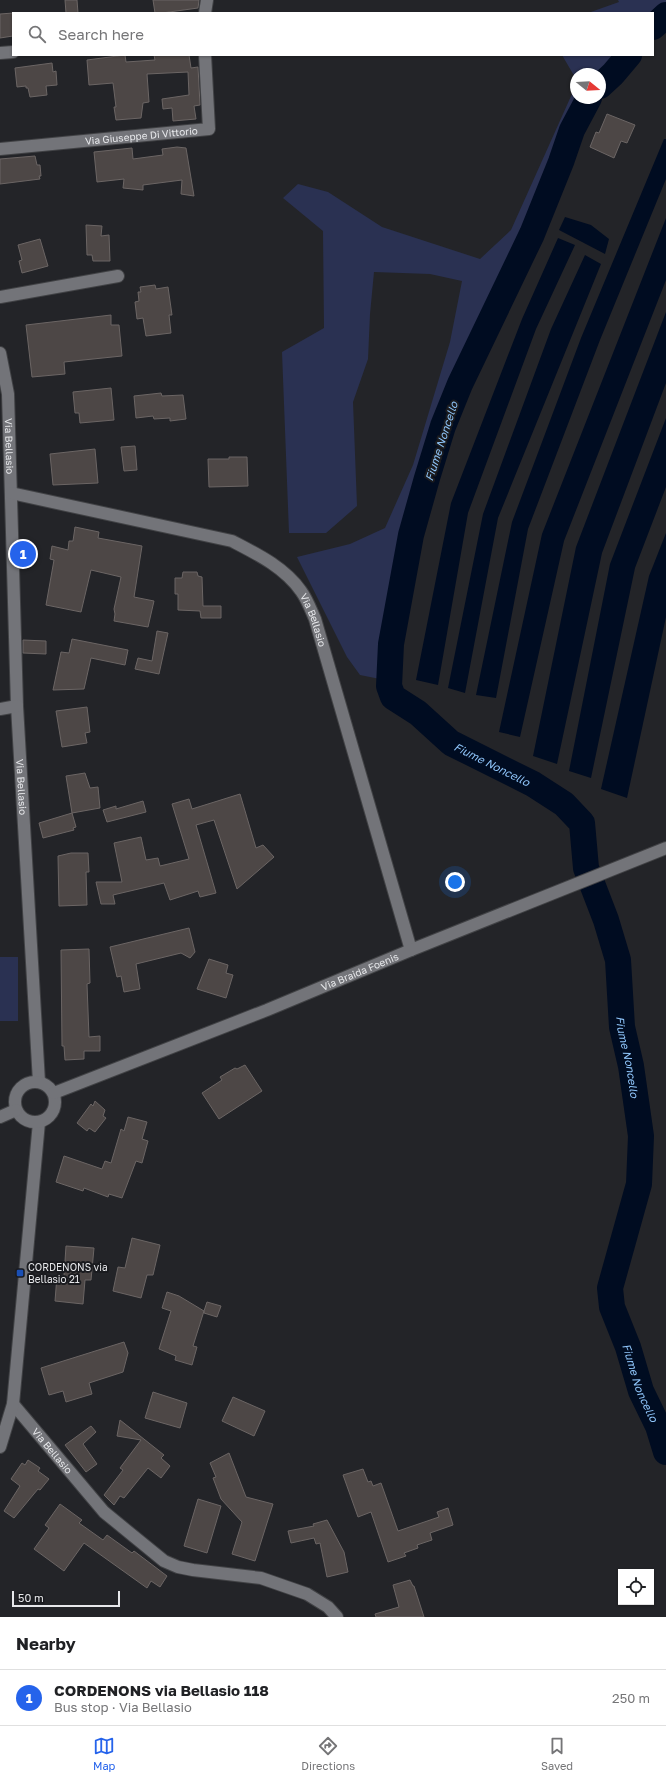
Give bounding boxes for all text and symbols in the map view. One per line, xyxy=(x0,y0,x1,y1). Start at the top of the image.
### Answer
search box xyxy=(12,12,654,56)
icon: search xyxy=(26,23,48,45)
text: Search here xyxy=(58,25,144,43)
north arrow xyxy=(570,68,606,104)
street label: Via Giuseppe Di Vittorio xyxy=(84,124,198,147)
water label: Fiume Noncello xyxy=(422,398,460,482)
street label: Via Bellasio xyxy=(3,418,16,474)
pin: 1 xyxy=(10,539,36,569)
street label: Via Bellasio xyxy=(298,591,329,648)
water label: Fiume Noncello xyxy=(452,739,533,789)
street label: Via Bellasio xyxy=(14,759,29,815)
your location xyxy=(445,872,465,892)
street label: Via Braida Foenis xyxy=(319,950,400,993)
water label: Fiume Noncello xyxy=(615,1016,642,1100)
place label: CORDENONS via Bellasio 21 xyxy=(28,1261,108,1285)
marker: CORDENONS via Bellasio 21 xyxy=(15,1268,25,1278)
water label: Fiume Noncello xyxy=(621,1341,662,1425)
street label: Via Bellasio xyxy=(30,1425,75,1476)
map controls xyxy=(618,1569,654,1605)
button: locate xyxy=(618,1569,654,1605)
scale bar xyxy=(12,1589,120,1608)
text: 50 m xyxy=(18,1591,44,1604)
text: Nearby xyxy=(16,1633,76,1654)
text: CORDENONS via Bellasio 118 xyxy=(54,1681,269,1699)
text: 1 xyxy=(26,1690,32,1706)
text: 250 m xyxy=(612,1690,650,1706)
text: Bus stop · Via Bellasio xyxy=(54,1699,192,1715)
tab: Map xyxy=(93,1735,115,1772)
tab: Directions xyxy=(301,1735,355,1772)
tab: Saved xyxy=(541,1735,573,1772)

